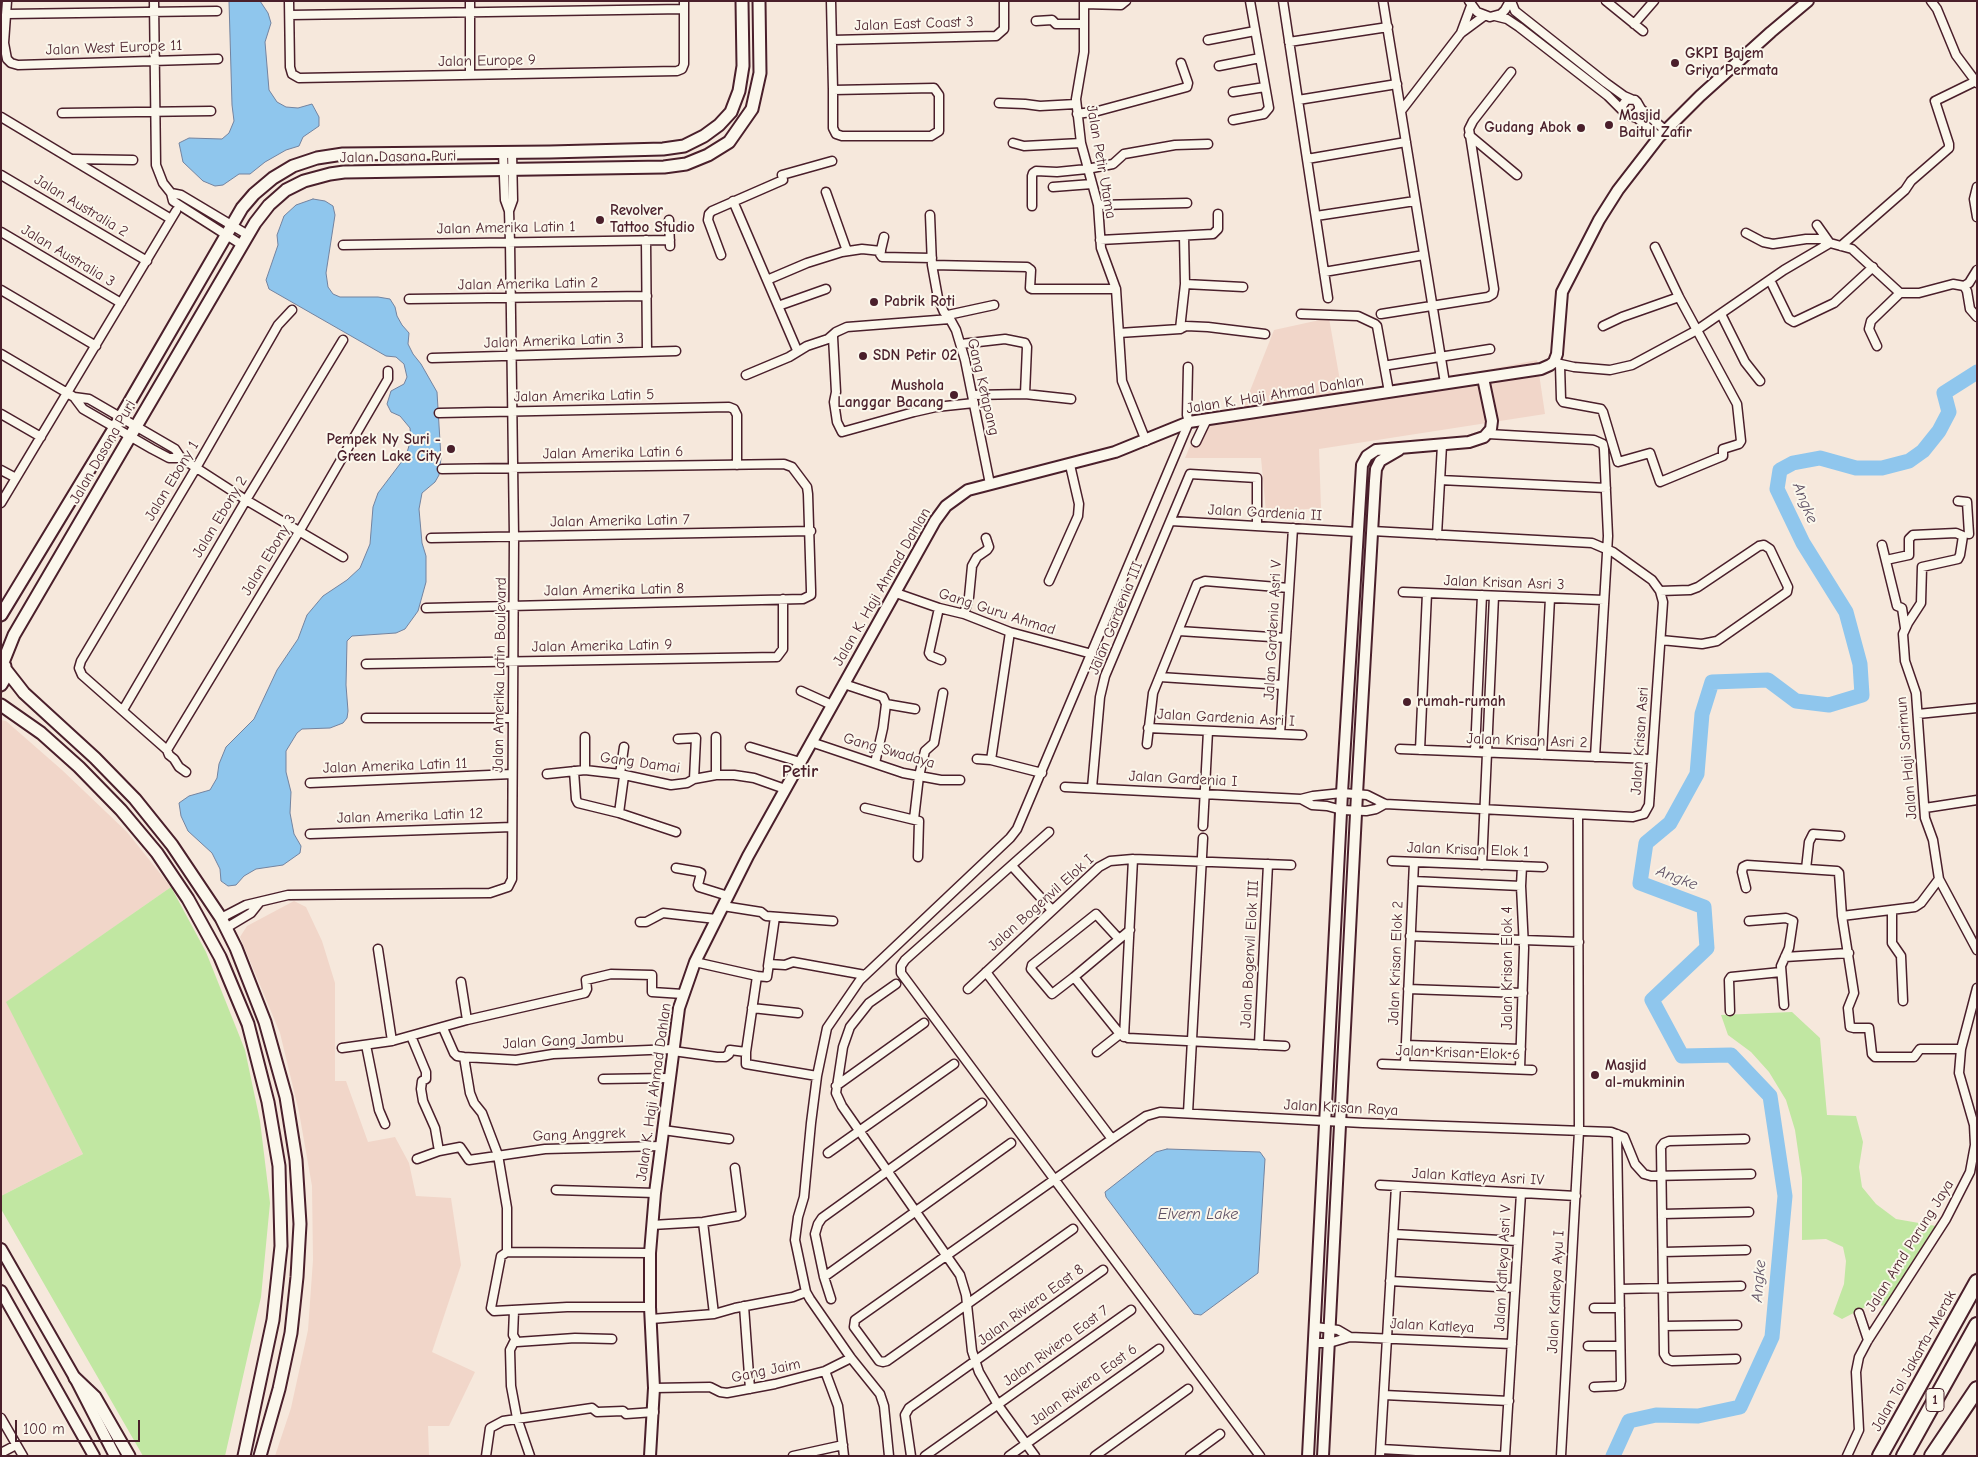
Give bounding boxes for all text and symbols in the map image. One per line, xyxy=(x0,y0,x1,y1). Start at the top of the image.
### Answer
street label: Jalan East Coast 3 xyxy=(854,13,974,35)
street label: Jalan West Europe 11 xyxy=(45,37,183,59)
place label: GKPI Bajem Griya Permata xyxy=(1685,45,1778,80)
street label: Jalan Europe 9 xyxy=(438,51,536,71)
marker: GKPI Bajem Griya Permata xyxy=(1669,57,1681,69)
street label: Jalan Petir Utama xyxy=(1082,104,1120,220)
place label: Masjid Baitul Zafir xyxy=(1619,107,1692,142)
place label: Gudang Abok xyxy=(1484,119,1571,137)
marker: Masjid Baitul Zafir xyxy=(1603,119,1615,131)
marker: Gudang Abok xyxy=(1575,122,1587,134)
street label: Jalan Dasana Puri xyxy=(340,147,456,167)
street label: Jalan Australia 2 xyxy=(31,171,131,241)
place label: Revolver Tattoo Studio xyxy=(610,202,695,237)
marker: Revolver Tattoo Studio xyxy=(594,214,606,226)
street label: Jalan Amerika Latin 1 xyxy=(437,218,575,238)
street label: Jalan Australia 3 xyxy=(18,221,118,291)
street label: Jalan Amerika Latin 2 xyxy=(458,274,598,294)
place label: Pabrik Roti xyxy=(884,293,955,311)
marker: Pabrik Roti xyxy=(868,296,880,308)
street label: Jalan Amerika Latin 3 xyxy=(484,330,624,352)
street label: Gang Ketapang xyxy=(963,337,1003,437)
place label: SDN Petir 02 xyxy=(873,347,957,365)
marker: SDN Petir 02 xyxy=(857,350,869,362)
street label: Jalan K. Haji Ahmad Dahlan xyxy=(1185,372,1365,418)
place label: Mushola Langgar Bacang xyxy=(837,377,944,412)
street label: Jalan Amerika Latin 5 xyxy=(513,386,655,406)
marker: Mushola Langgar Bacang xyxy=(948,389,960,401)
street label: Jalan Dasana Puri xyxy=(66,397,140,507)
place label: Pempek Ny Suri - Green Lake City xyxy=(326,431,441,466)
street label: Jalan Ebony 1 xyxy=(141,438,203,524)
marker: Pempek Ny Suri - Green Lake City xyxy=(445,443,457,455)
street label: Jalan Amerika Latin 6 xyxy=(542,443,684,463)
street label: Jalan Ebony 2 xyxy=(189,473,251,561)
water label: Angke xyxy=(1788,480,1822,526)
street label: Jalan Gardenia II xyxy=(1207,501,1323,525)
street label: Jalan K. Haji Ahmad Dahlan xyxy=(829,505,935,669)
street label: Jalan Ebony 3 xyxy=(238,511,300,599)
street label: Jalan Amerika Latin 7 xyxy=(550,511,690,531)
street label: Jalan Gardenia III xyxy=(1085,559,1147,677)
street label: Jalan Gardenia Asri V xyxy=(1260,560,1286,700)
street label: Jalan Krisan Asri 3 xyxy=(1443,572,1565,594)
street label: Jalan Amerika Latin Boulevard xyxy=(489,577,511,773)
street label: Jalan Amerika Latin 8 xyxy=(544,580,684,600)
street label: Gang Guru Ahmad xyxy=(936,585,1058,639)
street label: Jalan Amerika Latin 9 xyxy=(532,636,672,656)
street label: Jalan Krisan Asri xyxy=(1627,686,1653,796)
place label: rumah-rumah xyxy=(1417,693,1506,711)
marker: rumah-rumah xyxy=(1401,696,1413,708)
street label: Jalan Haji Sarimun xyxy=(1893,696,1921,820)
street label: Jalan Gardenia Asri I xyxy=(1157,705,1295,731)
street label: Gang Swadaya xyxy=(841,729,937,773)
street label: Jalan Krisan Asri 2 xyxy=(1466,730,1588,752)
street label: Gang Damai xyxy=(599,748,681,778)
street label: Jalan Amerika Latin 11 xyxy=(322,754,468,778)
district label: Petir xyxy=(782,761,818,783)
street label: Jalan Gardenia I xyxy=(1128,767,1238,791)
street label: Jalan Amerika Latin 12 xyxy=(337,804,483,828)
street label: Jalan Krisan Elok 1 xyxy=(1407,839,1529,861)
street label: Jalan Bogenvil Elok I xyxy=(984,851,1098,955)
water label: Angke xyxy=(1654,861,1700,895)
street label: Jalan Bogenvil Elok III xyxy=(1237,880,1263,1028)
street label: Jalan Krisan Elok 2 xyxy=(1385,901,1407,1025)
street label: Jalan Krisan Elok 4 xyxy=(1499,906,1517,1030)
street label: Jalan K. Haji Ahmad Dahlan xyxy=(633,1002,675,1182)
street label: Jalan Gang Jambu xyxy=(502,1029,624,1053)
street label: Jalan Krisan Elok 6 xyxy=(1395,1042,1521,1064)
place label: Masjid al-mukminin xyxy=(1605,1057,1685,1092)
marker: Masjid al-mukminin xyxy=(1589,1069,1601,1081)
street label: Jalan Krisan Raya xyxy=(1283,1096,1399,1120)
street label: Gang Anggrek xyxy=(532,1124,626,1146)
street label: Jalan Katleya Asri IV xyxy=(1411,1165,1545,1189)
street label: Jalan Amd Parung Jaya xyxy=(1862,1177,1958,1315)
water label: Elvern Lake xyxy=(1158,1204,1238,1224)
street label: Jalan Katleya Asri V xyxy=(1491,1204,1515,1332)
street label: Jalan Katleya Ayu I xyxy=(1544,1230,1568,1354)
water label: Angke xyxy=(1748,1259,1770,1303)
street label: Jalan Riviera East 8 xyxy=(974,1260,1088,1350)
street label: Jalan Tol Jakarta–Merak xyxy=(1868,1287,1960,1435)
street label: Jalan Riviera East 7 xyxy=(1000,1302,1112,1390)
street label: Jalan Katleya xyxy=(1389,1315,1475,1337)
street label: Jalan Riviera East 6 xyxy=(1027,1340,1141,1430)
street label: Gang Jaim xyxy=(730,1355,802,1387)
road number: 1 xyxy=(1926,1388,1944,1412)
scale bar xyxy=(18,1410,142,1442)
text: 100 m xyxy=(23,1420,65,1438)

